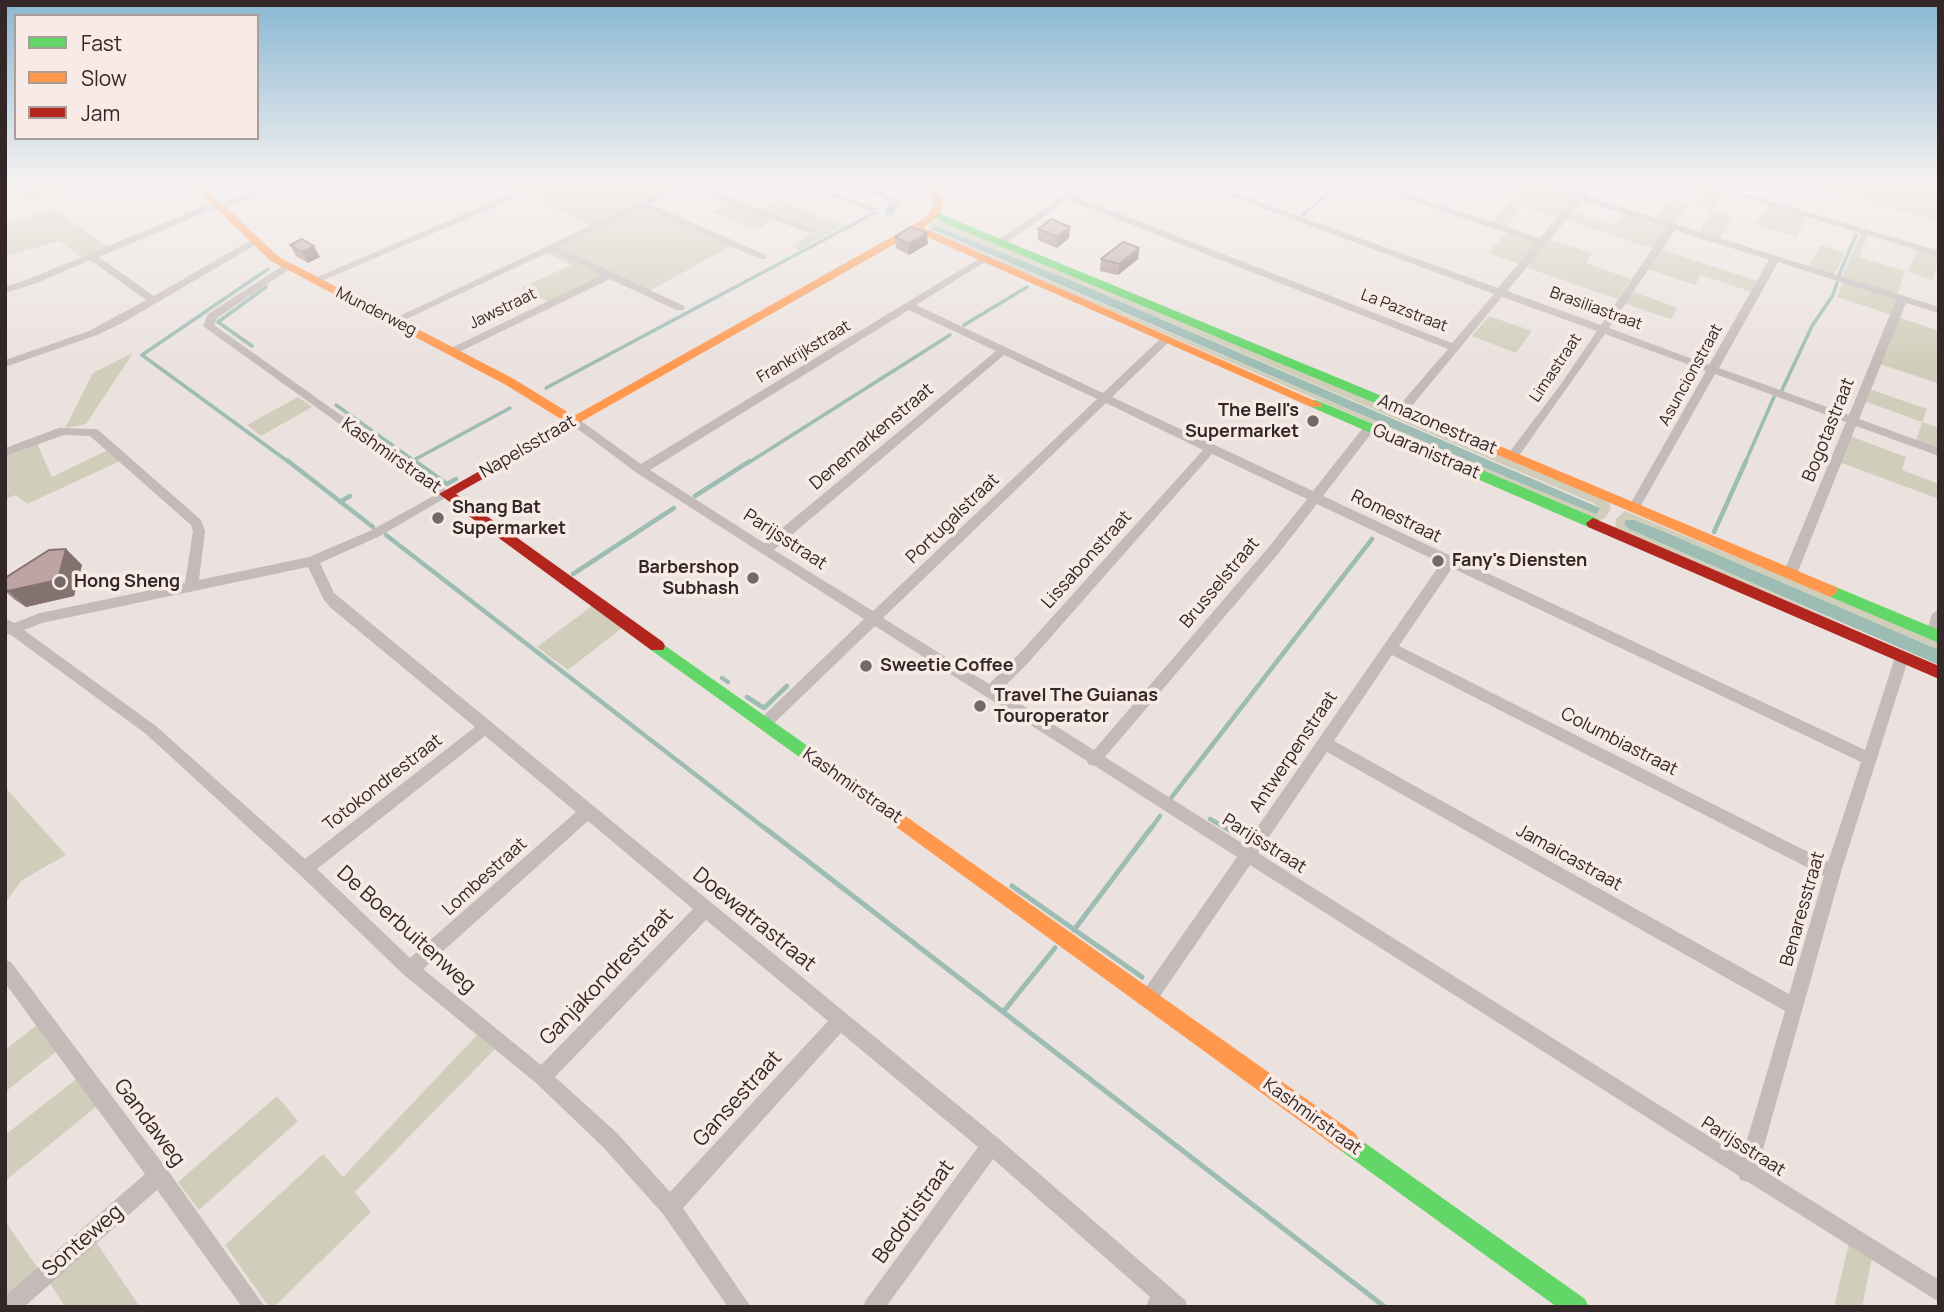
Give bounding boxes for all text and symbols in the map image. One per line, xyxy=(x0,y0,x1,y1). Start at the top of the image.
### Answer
legend xyxy=(14,14,259,140)
text: Fast xyxy=(81,29,122,57)
text: Slow xyxy=(81,64,127,92)
text: Jam xyxy=(81,99,120,127)
street label: Brasiliastraat xyxy=(1547,283,1645,335)
street label: Munderweg xyxy=(333,284,419,340)
street label: Jawstraat xyxy=(466,285,540,333)
street label: La Pazstraat xyxy=(1358,286,1450,336)
street label: Frankrijkstraat xyxy=(754,317,854,387)
street label: Asuncionstraat xyxy=(1655,321,1727,429)
street label: Limastraat xyxy=(1526,330,1586,406)
street label: Bogotastraat xyxy=(1798,375,1860,485)
street label: Denemarkenstraat xyxy=(806,379,938,495)
street label: Amazonestraat xyxy=(1374,390,1500,460)
place label: The Bell's Supermarket xyxy=(1185,400,1299,442)
street label: Napelsstraat xyxy=(476,411,580,483)
marker: The Bell's Supermarket xyxy=(1305,413,1321,429)
street label: Kashmirstraat xyxy=(337,414,445,498)
street label: Guaranistraat xyxy=(1369,420,1483,484)
street label: Portugalstraat xyxy=(902,469,1004,569)
street label: Romestraat xyxy=(1347,486,1445,548)
place label: Shang Bat Supermarket xyxy=(452,497,566,540)
street label: Parijsstraat xyxy=(739,505,831,575)
street label: Lissabonstraat xyxy=(1037,507,1137,613)
marker: Shang Bat Supermarket xyxy=(430,510,446,526)
street label: Brusselstraat xyxy=(1176,533,1264,633)
place label: Fany's Diensten xyxy=(1452,550,1587,572)
marker: Fany's Diensten xyxy=(1430,553,1446,569)
place label: Barbershop Subhash xyxy=(638,557,739,600)
marker: Barbershop Subhash xyxy=(745,570,761,586)
place label: Hong Sheng xyxy=(74,571,180,593)
marker: Hong Sheng xyxy=(52,574,68,590)
place label: Sweetie Coffee xyxy=(880,655,1013,677)
marker: Sweetie Coffee xyxy=(858,658,874,674)
place label: Travel The Guianas Touroperator xyxy=(994,685,1158,728)
street label: Antwerpenstraat xyxy=(1246,687,1342,817)
marker: Travel The Guianas Touroperator xyxy=(972,698,988,714)
street label: Columbiastraat xyxy=(1557,703,1681,781)
street label: Totokondrestraat xyxy=(319,730,447,836)
street label: Kashmirstraat xyxy=(798,744,906,828)
street label: Parijsstraat xyxy=(1218,810,1310,878)
street label: Jamaicastraat xyxy=(1512,820,1626,896)
street label: Lombestraat xyxy=(438,833,532,921)
street label: Benaresstraat xyxy=(1776,849,1830,969)
street label: De Boerbuitenweg xyxy=(331,861,481,999)
street label: Doewatrastraat xyxy=(687,863,821,977)
street label: Ganjakondrestraat xyxy=(535,903,679,1051)
street label: Gansestraat xyxy=(688,1046,788,1152)
street label: Gandaweg xyxy=(108,1074,190,1172)
street label: Kashmirstraat xyxy=(1259,1074,1365,1160)
street label: Parijsstraat xyxy=(1697,1113,1789,1181)
street label: Bedotistraat xyxy=(868,1155,960,1269)
street label: Sonteweg xyxy=(38,1199,128,1283)

